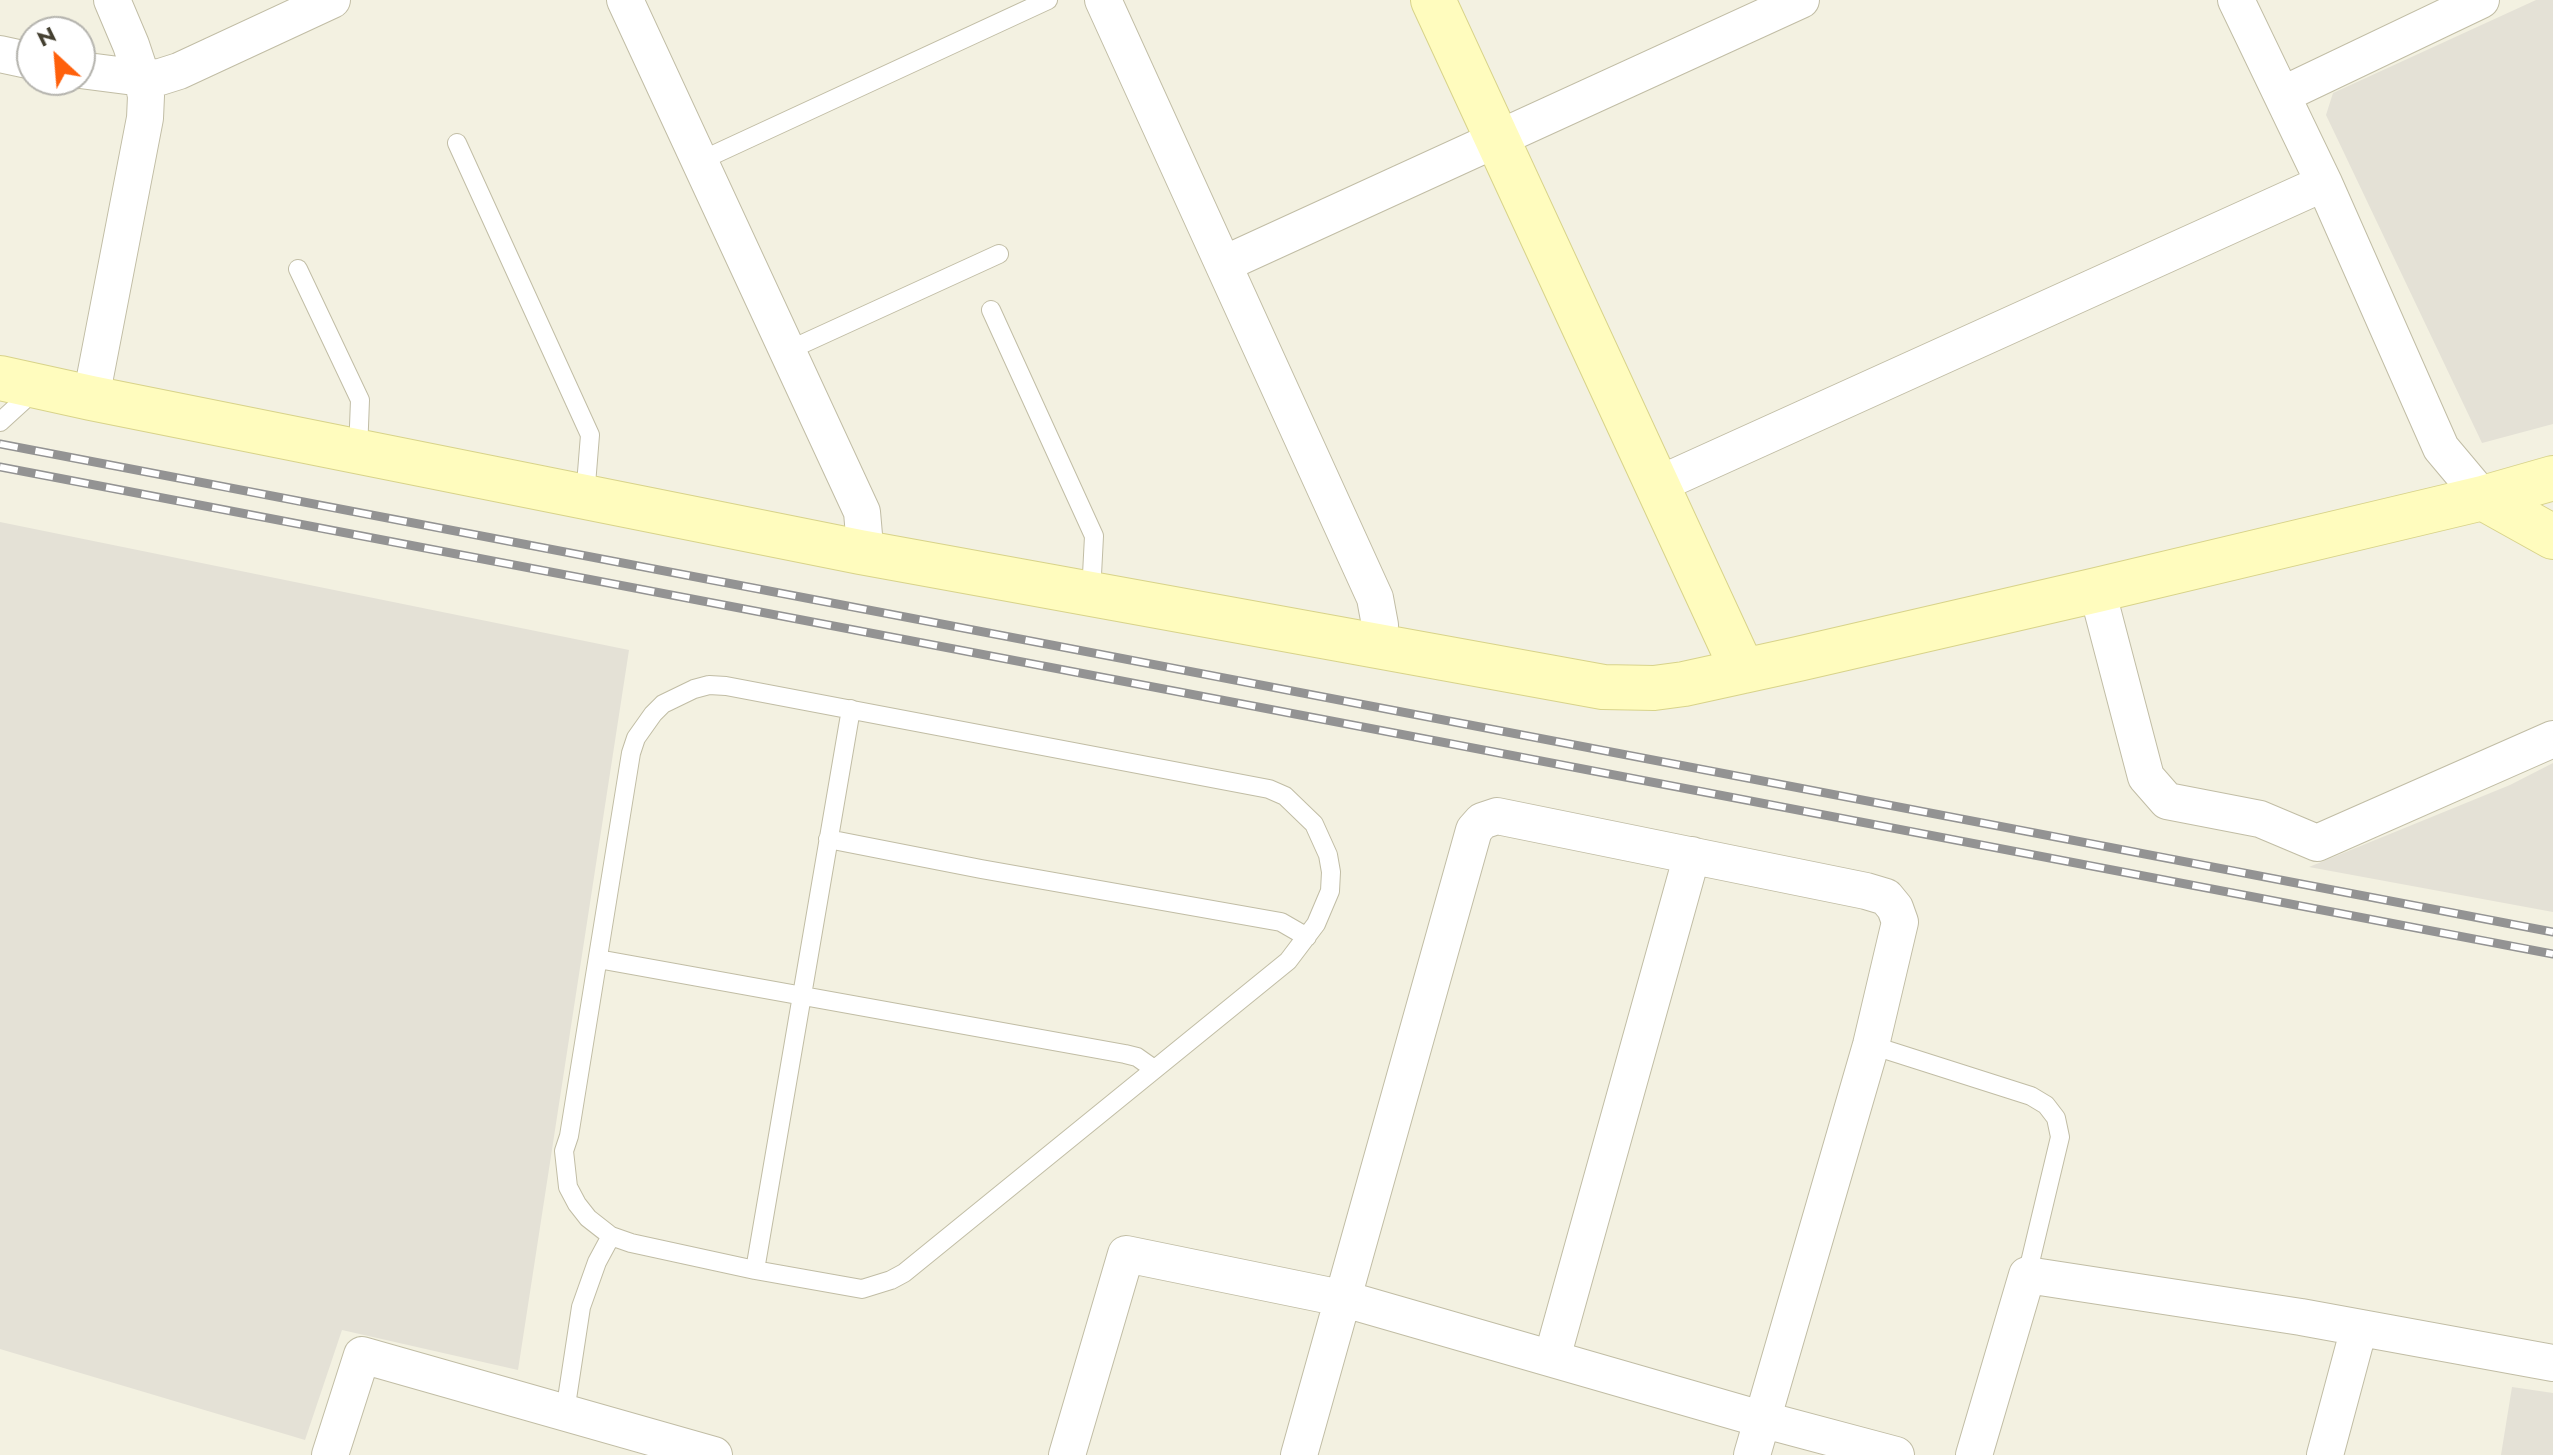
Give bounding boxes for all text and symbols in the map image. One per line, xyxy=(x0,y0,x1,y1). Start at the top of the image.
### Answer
north arrow xyxy=(16,16,96,96)
text: N xyxy=(31,18,61,54)

